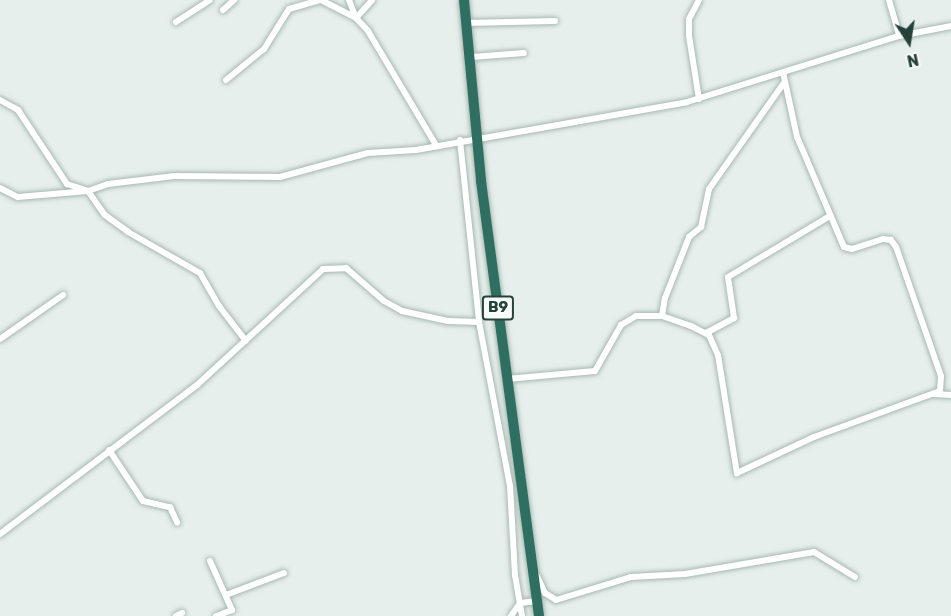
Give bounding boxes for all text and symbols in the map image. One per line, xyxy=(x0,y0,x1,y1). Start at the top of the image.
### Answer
north arrow xyxy=(879,12,939,72)
text: N xyxy=(905,50,920,71)
road number: B9 xyxy=(482,296,514,320)

